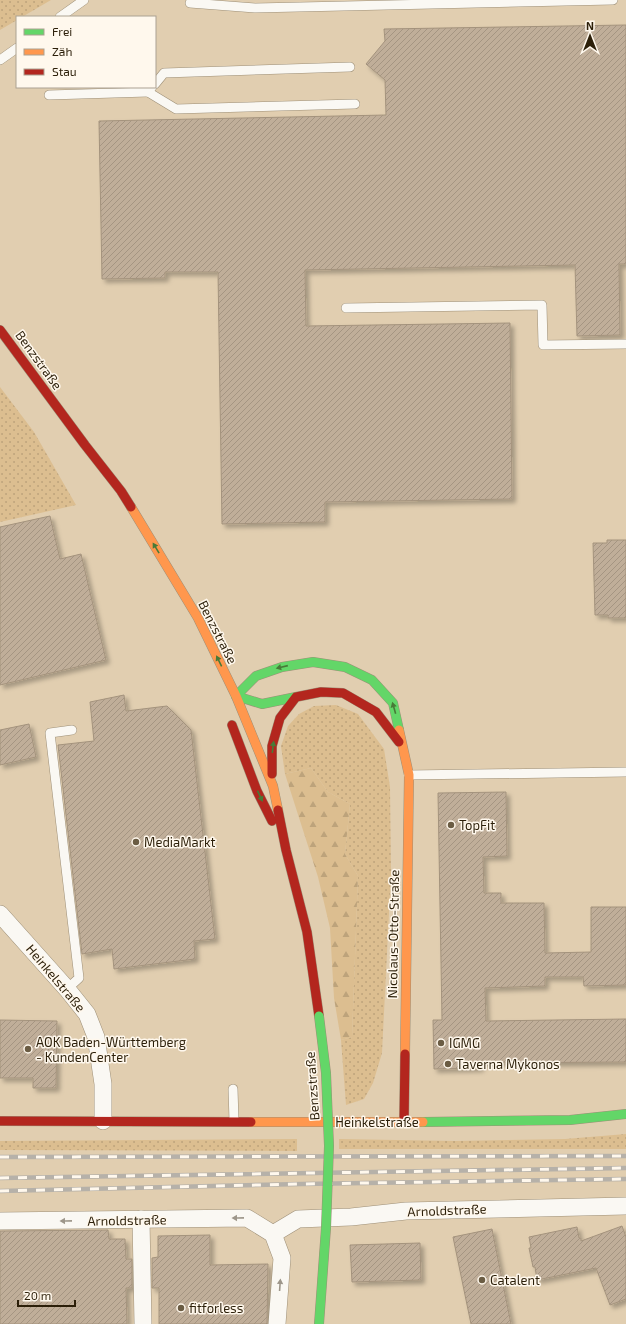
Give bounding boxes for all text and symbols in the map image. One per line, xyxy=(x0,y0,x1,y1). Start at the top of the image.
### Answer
legend xyxy=(16,16,156,88)
north arrow xyxy=(570,16,610,56)
text: N xyxy=(586,19,594,32)
text: Frei xyxy=(52,24,72,38)
text: Zäh xyxy=(52,44,72,58)
text: Stau xyxy=(52,64,77,78)
street label: Benzstraße xyxy=(12,327,66,393)
one-way arrow xyxy=(152,542,159,554)
street label: Benzstraße xyxy=(195,598,241,666)
one-way arrow xyxy=(216,655,222,667)
one-way arrow xyxy=(276,665,289,671)
one-way arrow xyxy=(391,702,397,714)
one-way arrow xyxy=(270,741,276,753)
one-way arrow xyxy=(257,790,263,801)
place label: TopFit xyxy=(459,817,495,833)
marker: TopFit xyxy=(446,820,456,830)
place label: MediaMarkt xyxy=(144,834,216,850)
marker: MediaMarkt xyxy=(131,837,141,847)
street label: Nicolaus-Otto-Straße xyxy=(384,869,402,999)
street label: Heinkelstraße xyxy=(23,941,89,1015)
place label: AOK Baden-Württemberg - KundenCenter xyxy=(36,1034,186,1065)
place label: IGMG xyxy=(449,1035,480,1051)
marker: IGMG xyxy=(436,1038,446,1048)
marker: AOK Baden-Württemberg - KundenCenter xyxy=(23,1044,33,1054)
street label: Benzstraße xyxy=(302,1051,322,1121)
place label: Taverna Mykonos xyxy=(456,1056,560,1072)
marker: Taverna Mykonos xyxy=(443,1059,453,1069)
street label: Heinkelstraße xyxy=(335,1114,419,1130)
street label: Arnoldstraße xyxy=(407,1201,487,1219)
street label: Arnoldstraße xyxy=(87,1211,167,1229)
one-way arrow xyxy=(231,1215,244,1221)
one-way arrow xyxy=(60,1217,72,1224)
place label: Catalent xyxy=(490,1272,540,1288)
marker: Catalent xyxy=(477,1275,487,1285)
one-way arrow xyxy=(276,1279,283,1291)
scale bar xyxy=(18,1282,75,1308)
text: 20 m xyxy=(24,1288,51,1302)
place label: fitforless xyxy=(189,1300,243,1316)
marker: fitforless xyxy=(176,1303,186,1313)

